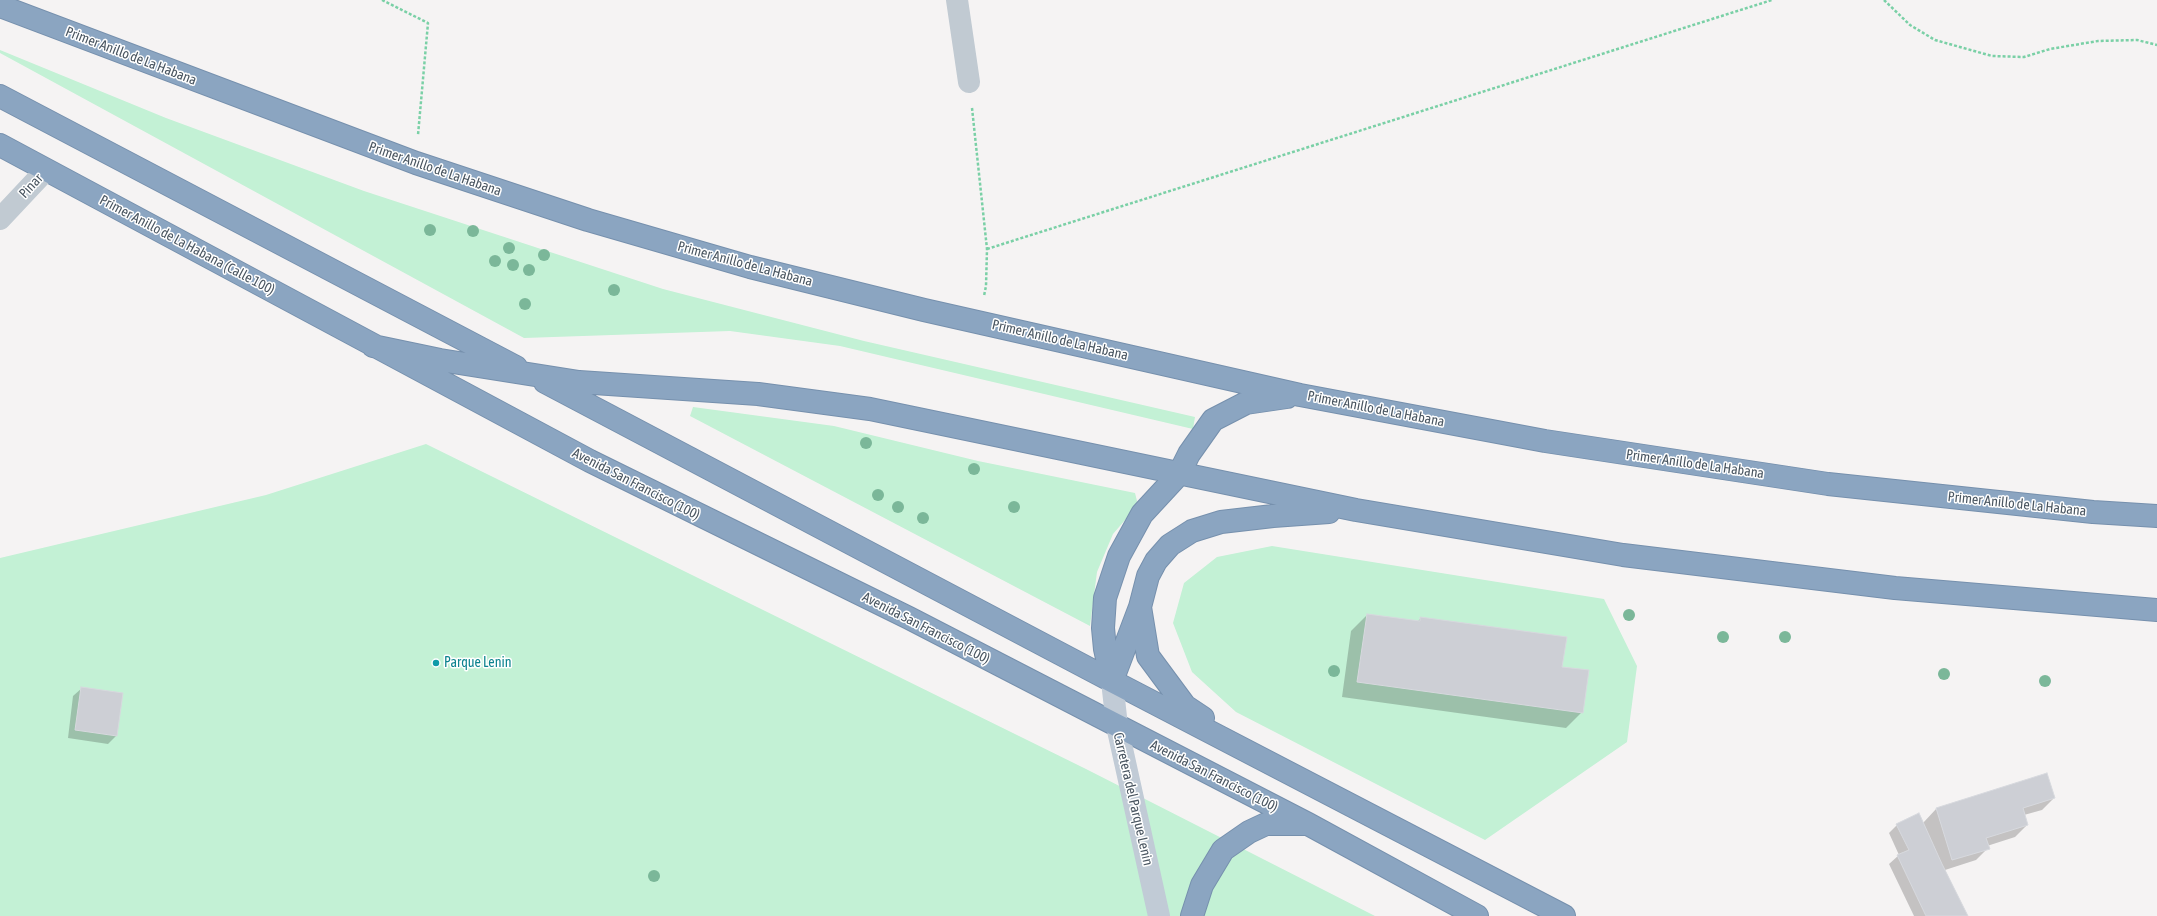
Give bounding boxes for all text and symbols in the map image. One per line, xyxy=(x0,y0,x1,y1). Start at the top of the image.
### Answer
street label: Primer Anillo de La Habana xyxy=(63,23,199,89)
street label: Primer Anillo de La Habana xyxy=(366,138,504,200)
street label: Pinar xyxy=(16,170,46,202)
street label: Primer Anillo de La Habana (Calle 100) xyxy=(97,192,277,298)
street label: Primer Anillo de La Habana xyxy=(676,238,814,290)
street label: Primer Anillo de La Habana xyxy=(990,316,1130,364)
street label: Primer Anillo de La Habana xyxy=(1306,387,1446,431)
street label: Avenida San Francisco (100) xyxy=(569,445,703,523)
street label: Primer Anillo de La Habana xyxy=(1625,446,1765,482)
street label: Primer Anillo de La Habana xyxy=(1947,488,2087,520)
street label: Avenida San Francisco (100) xyxy=(859,589,993,667)
place label: Parque Lenin xyxy=(444,655,511,671)
marker: Parque Lenin xyxy=(431,658,441,668)
street label: Carretera del Parque Lenin xyxy=(1110,731,1156,867)
street label: Avenida San Francisco (100) xyxy=(1147,737,1281,815)

